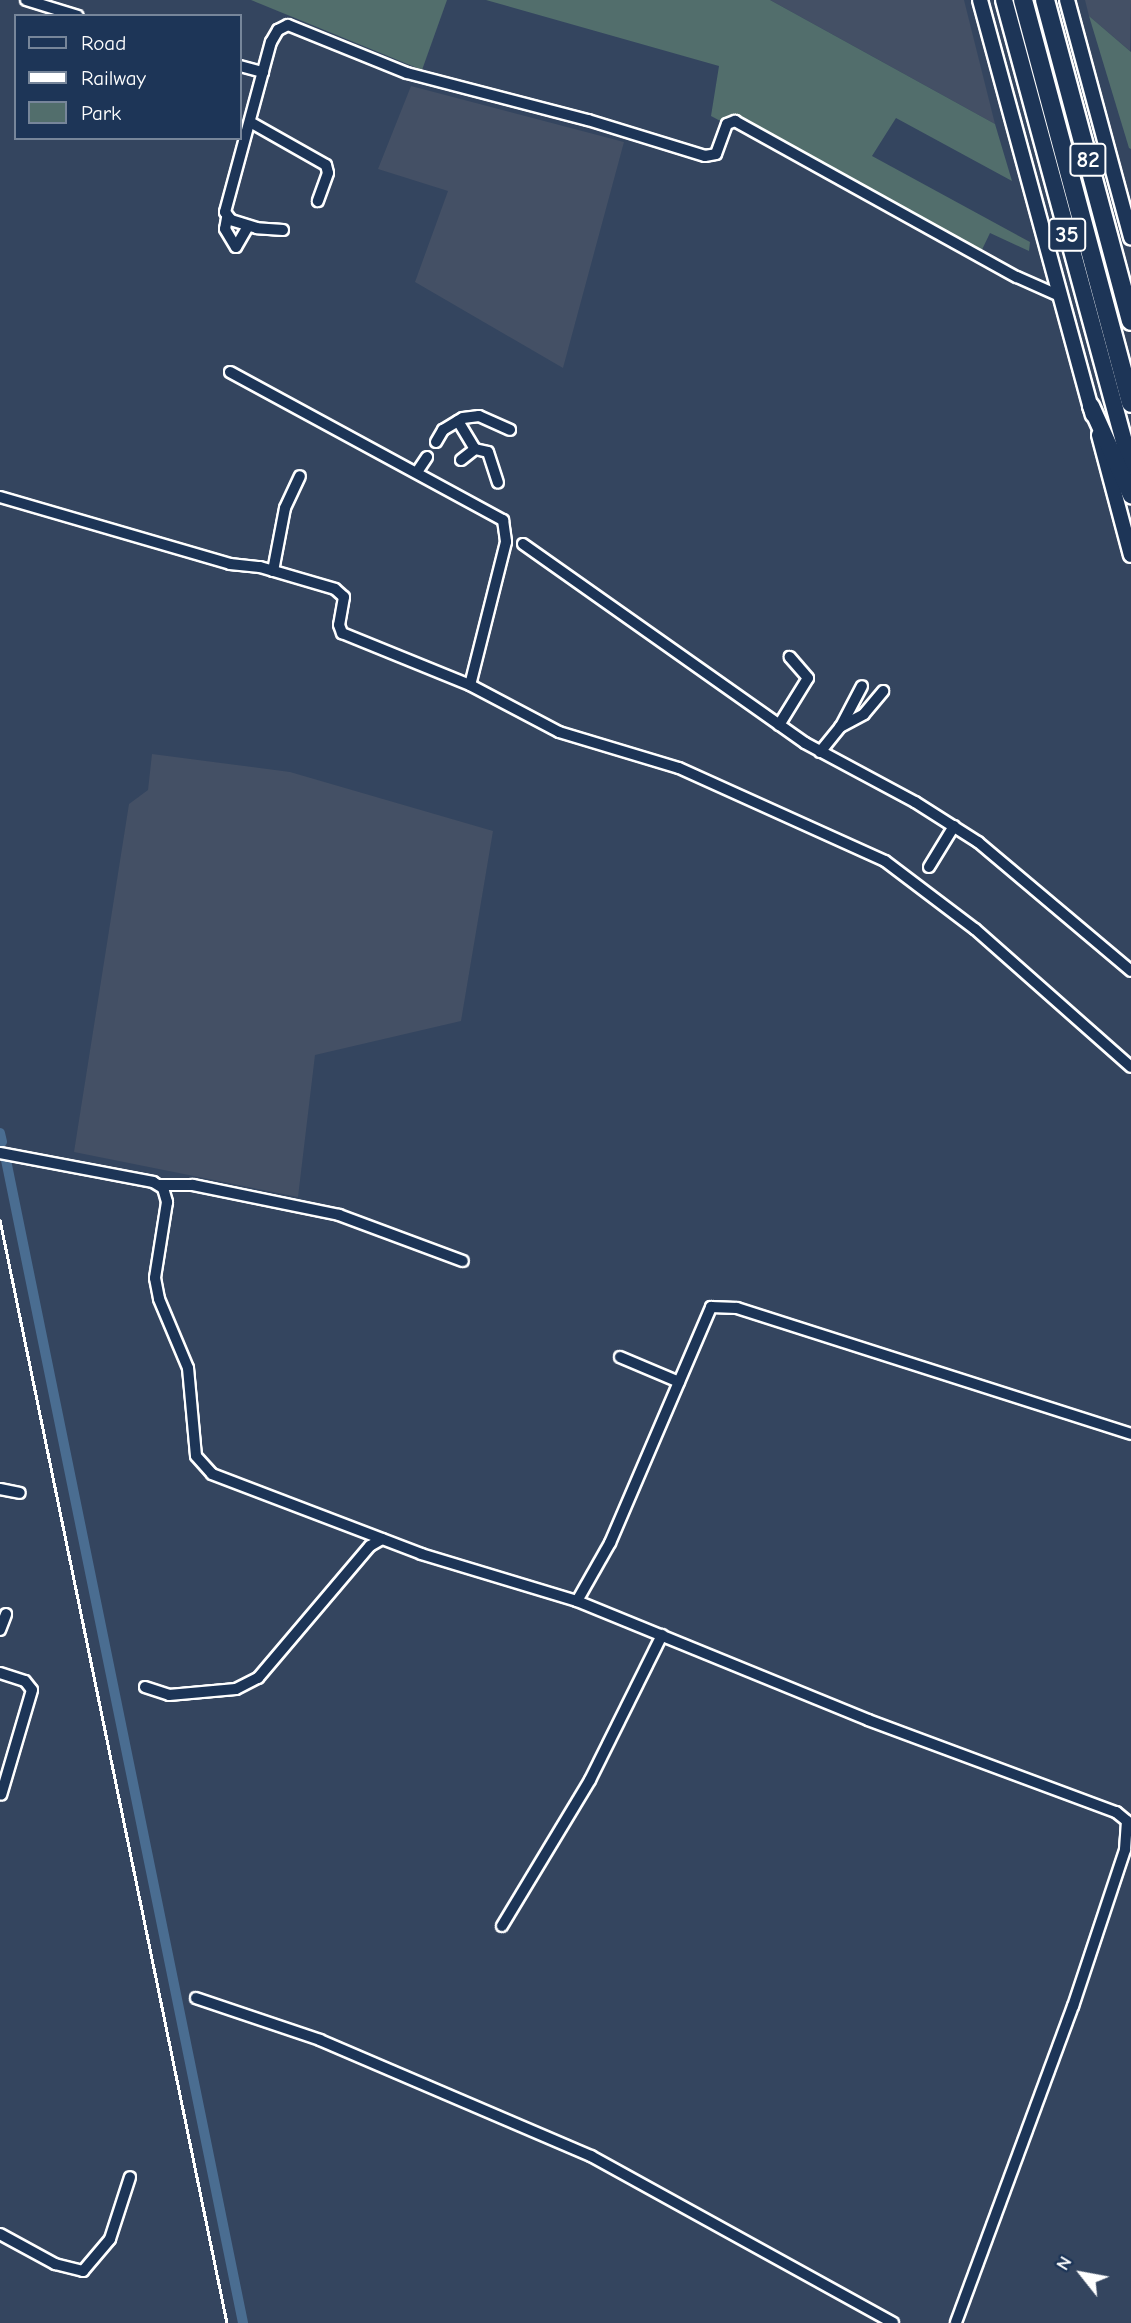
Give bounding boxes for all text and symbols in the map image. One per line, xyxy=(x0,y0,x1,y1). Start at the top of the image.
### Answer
legend xyxy=(14,14,242,140)
text: Road xyxy=(81,31,126,55)
text: Railway xyxy=(81,66,146,90)
text: Park xyxy=(81,101,121,125)
road number: 82 xyxy=(1069,140,1107,180)
road number: 35 xyxy=(1048,216,1086,254)
north arrow xyxy=(1047,2239,1117,2309)
text: N xyxy=(1051,2252,1077,2274)

